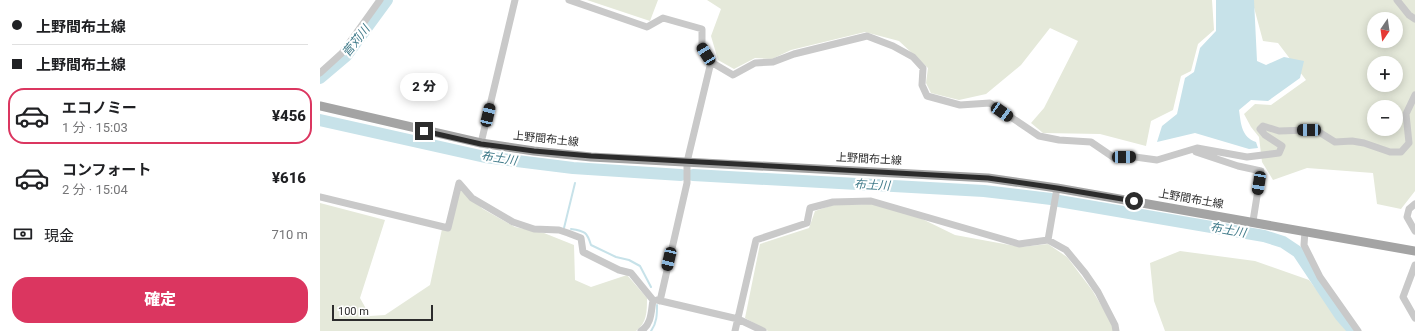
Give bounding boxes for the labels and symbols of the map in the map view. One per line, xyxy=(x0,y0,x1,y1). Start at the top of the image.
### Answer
north arrow xyxy=(1367,12,1403,48)
water label: 菅苅川 xyxy=(339,21,374,59)
car xyxy=(695,41,717,67)
callout: 2 分 xyxy=(400,73,448,101)
car xyxy=(989,100,1015,124)
car xyxy=(479,102,497,128)
route end xyxy=(415,122,433,140)
car xyxy=(1297,124,1321,136)
street label: 上野間布土線 xyxy=(513,129,579,149)
water label: 布土川 xyxy=(480,148,520,168)
street label: 上野間布土線 xyxy=(836,151,902,167)
car xyxy=(1112,151,1136,163)
car xyxy=(1251,170,1267,196)
water label: 布土川 xyxy=(854,177,892,193)
street label: 上野間布土線 xyxy=(1157,187,1225,211)
route start xyxy=(1125,192,1143,210)
water label: 布土川 xyxy=(1209,220,1249,240)
car xyxy=(660,246,678,272)
scale bar xyxy=(332,303,433,322)

